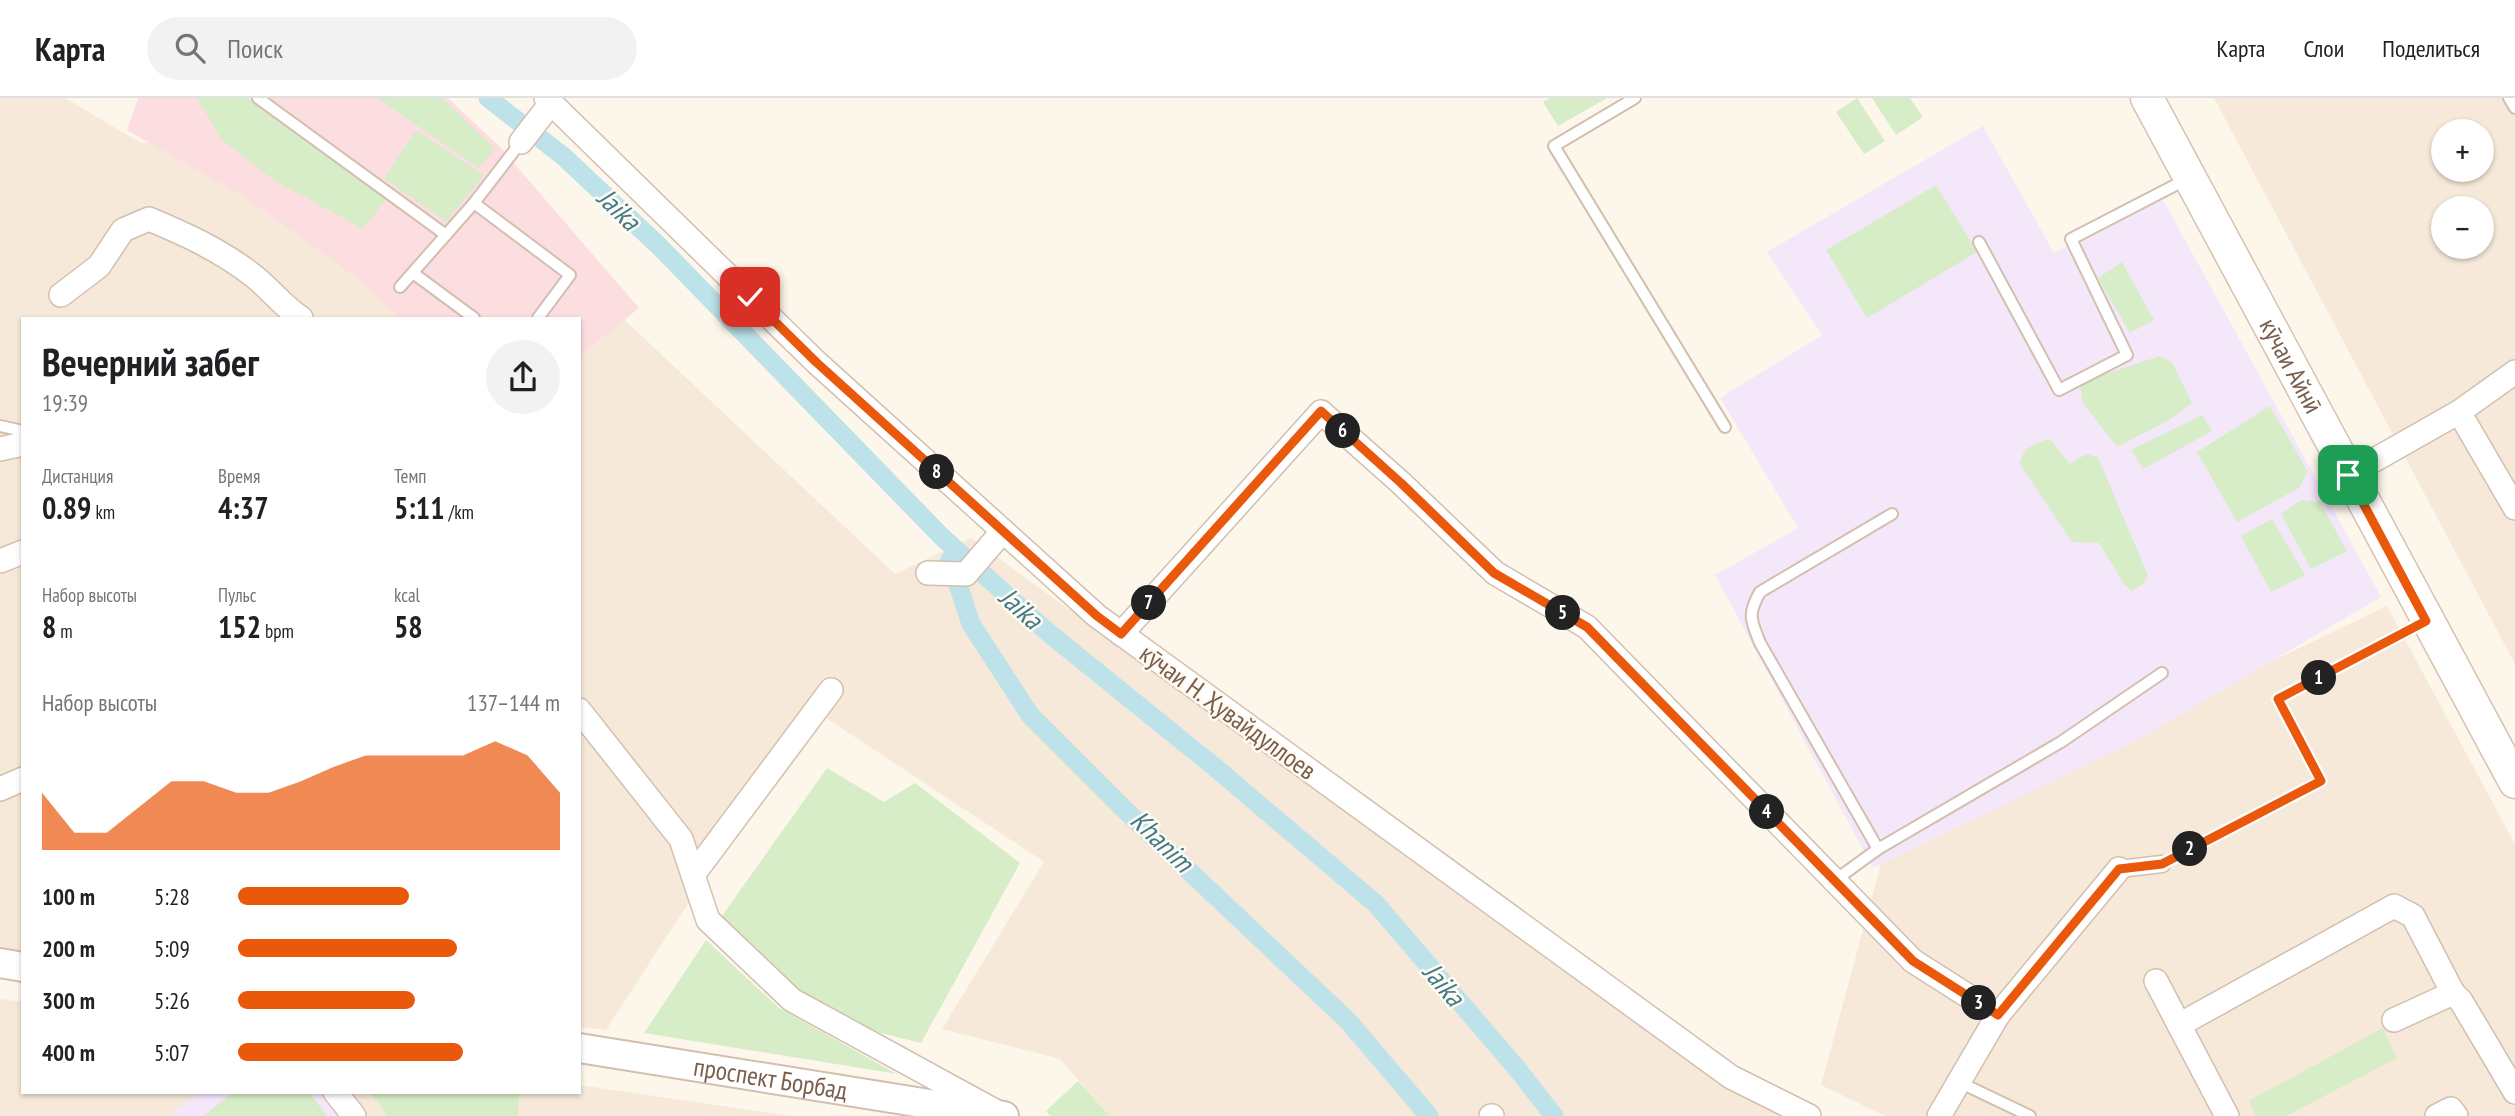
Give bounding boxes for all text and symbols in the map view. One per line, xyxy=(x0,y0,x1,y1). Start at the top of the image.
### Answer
search box xyxy=(147,17,637,80)
text: Карта xyxy=(35,27,105,70)
icon: search xyxy=(171,29,209,67)
text: Поиск xyxy=(227,32,283,65)
text: Карта xyxy=(2217,33,2265,64)
text: Слои xyxy=(2303,33,2344,64)
text: Поделиться xyxy=(2382,33,2480,64)
map controls xyxy=(2431,119,2494,259)
button: + xyxy=(2431,119,2494,182)
water label: Jaika xyxy=(589,179,650,239)
button: − xyxy=(2431,196,2494,259)
pin xyxy=(720,267,780,327)
icon: check xyxy=(731,278,769,316)
street label: кӯчаи Айнӣ xyxy=(2252,312,2330,419)
text: Вечерний забег xyxy=(42,337,259,386)
button: share xyxy=(486,340,560,414)
text: 19:39 xyxy=(42,388,88,417)
pin: 6 xyxy=(1326,414,1360,448)
text: 6 xyxy=(1338,418,1347,442)
pin xyxy=(2318,445,2378,505)
pin: 8 xyxy=(920,454,954,490)
icon: arrive xyxy=(2329,456,2367,494)
text: 8 xyxy=(932,459,941,483)
text: Дистанция xyxy=(42,464,113,488)
text: Время xyxy=(218,464,260,488)
text: Темп xyxy=(394,464,426,488)
text: 0.89 xyxy=(42,488,91,527)
text: 4:37 xyxy=(218,488,269,527)
text: 5:11 xyxy=(394,488,445,527)
text: km xyxy=(91,500,115,524)
text: /km xyxy=(445,500,474,524)
water label: Jaika xyxy=(991,578,1052,638)
text: Набор высоты xyxy=(42,583,137,607)
text: Пульс xyxy=(218,583,256,607)
text: kcal xyxy=(394,583,420,607)
pin: 7 xyxy=(1132,586,1166,620)
text: 7 xyxy=(1144,590,1153,614)
pin: 5 xyxy=(1546,596,1580,630)
text: 5 xyxy=(1558,600,1567,624)
text: 8 xyxy=(42,607,56,646)
text: 152 xyxy=(218,607,261,646)
text: 58 xyxy=(394,607,423,646)
text: m xyxy=(56,619,73,643)
text: bpm xyxy=(261,619,294,643)
street label: кӯчаи Н. Ҳувайдуллоев xyxy=(1134,637,1323,787)
pin: 1 xyxy=(2302,660,2336,696)
text: 1 xyxy=(2314,665,2323,689)
text: Набор высоты xyxy=(42,688,157,717)
text: 137–144 m xyxy=(467,688,560,717)
pin: 4 xyxy=(1750,794,1784,830)
text: 4 xyxy=(1762,799,1771,823)
water label: Khanim xyxy=(1123,802,1203,881)
pin: 2 xyxy=(2172,832,2208,866)
text: 2 xyxy=(2185,836,2194,860)
text: 100 m xyxy=(42,882,95,911)
text: 5:28 xyxy=(154,882,190,911)
text: 200 m xyxy=(42,934,95,963)
text: 5:09 xyxy=(154,934,190,963)
water label: Jaika xyxy=(1415,953,1475,1015)
text: 300 m xyxy=(42,986,95,1015)
text: 5:26 xyxy=(154,986,190,1015)
pin: 3 xyxy=(1962,986,1996,1020)
text: 3 xyxy=(1974,990,1983,1014)
text: 400 m xyxy=(42,1038,95,1067)
text: 5:07 xyxy=(154,1038,190,1067)
street label: проспект Борбад xyxy=(691,1050,850,1107)

